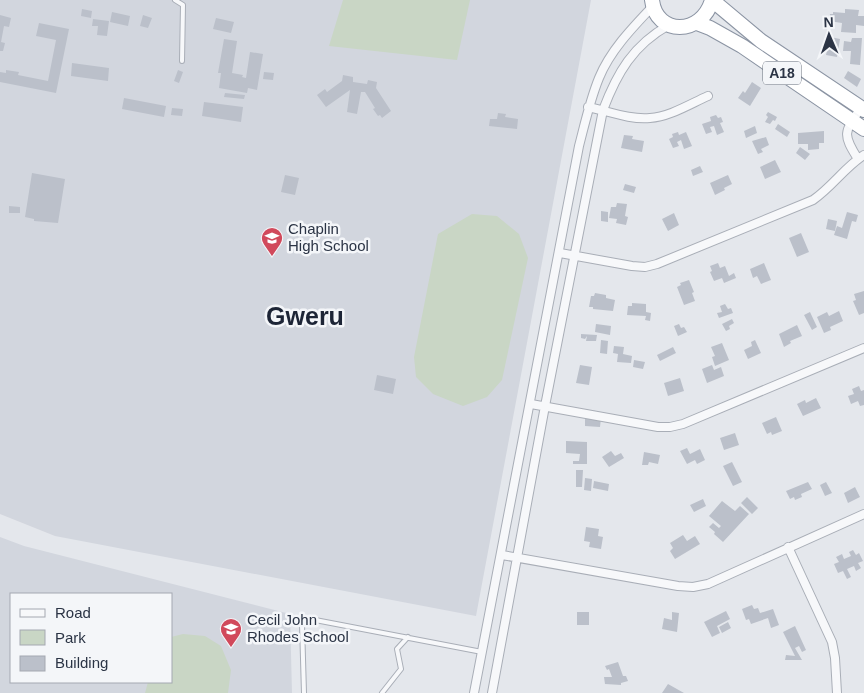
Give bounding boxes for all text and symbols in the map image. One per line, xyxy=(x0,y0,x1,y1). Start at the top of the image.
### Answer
north arrow xyxy=(804,10,854,60)
text: N xyxy=(823,14,834,30)
road number: A18 xyxy=(763,62,801,84)
place label: Chaplin High School xyxy=(288,220,369,254)
school or university icon: Chaplin High School xyxy=(260,226,284,257)
district label: Gweru xyxy=(266,302,344,330)
legend xyxy=(10,593,172,683)
text: Road xyxy=(55,604,91,621)
place label: Cecil John Rhodes School xyxy=(247,611,349,645)
school or university icon: Cecil John Rhodes School xyxy=(219,617,243,648)
text: Park xyxy=(55,629,86,646)
text: Building xyxy=(55,654,108,671)

